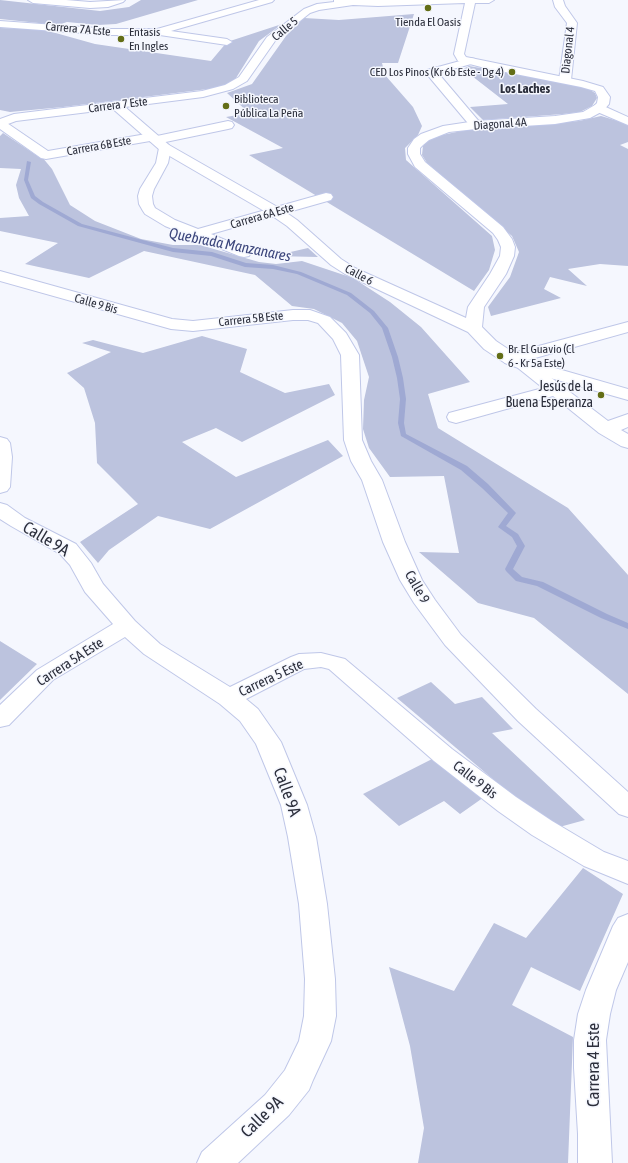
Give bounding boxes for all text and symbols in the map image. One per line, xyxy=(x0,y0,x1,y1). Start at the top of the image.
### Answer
marker: Tienda El Oasis xyxy=(423,3,433,13)
street label: Calle 5 xyxy=(269,14,301,44)
place label: Tienda El Oasis xyxy=(395,15,461,29)
street label: Carrera 7A Este xyxy=(45,19,111,39)
place label: Entasis En Ingles xyxy=(129,25,168,53)
street label: Diagonal 4 xyxy=(558,26,578,74)
marker: Entasis En Ingles xyxy=(116,34,126,44)
place label: CED Los Pinos (Kr 6b Este - Dg 4) xyxy=(370,65,504,79)
marker: CED Los Pinos (Kr 6b Este - Dg 4) xyxy=(507,67,517,77)
district label: Los Laches xyxy=(500,81,550,97)
place label: Biblioteca Pública La Peña xyxy=(234,92,303,120)
street label: Carrera 7 Este xyxy=(88,94,148,116)
marker: Biblioteca Pública La Peña xyxy=(221,101,231,111)
street label: Diagonal 4A xyxy=(473,115,527,133)
street label: Carrera 6B Este xyxy=(66,133,132,159)
street label: Carrera 6A Este xyxy=(229,200,295,232)
water label: Quebrada Manzanares xyxy=(167,224,293,266)
street label: Calle 6 xyxy=(342,262,376,288)
street label: Calle 9 Bis xyxy=(73,291,119,317)
street label: Carrera 5B Este xyxy=(218,308,284,330)
place label: Br. El Guavio (Cl 6 - Kr 5a Este) xyxy=(508,342,575,370)
marker: Br. El Guavio (Cl 6 - Kr 5a Este) xyxy=(495,351,505,361)
place label: Jesús de la Buena Esperanza xyxy=(505,379,593,412)
marker: Jesús de la Buena Esperanza xyxy=(596,390,606,400)
street label: Calle 9A xyxy=(19,517,73,561)
street label: Calle 9 xyxy=(401,568,433,606)
street label: Carrera 5A Este xyxy=(33,634,107,690)
street label: Carrera 5 Este xyxy=(236,656,306,700)
street label: Calle 9 Bis xyxy=(449,757,501,803)
street label: Calle 9A xyxy=(269,765,305,819)
street label: Carrera 4 Este xyxy=(584,1023,604,1107)
street label: Calle 9A xyxy=(237,1092,287,1142)

